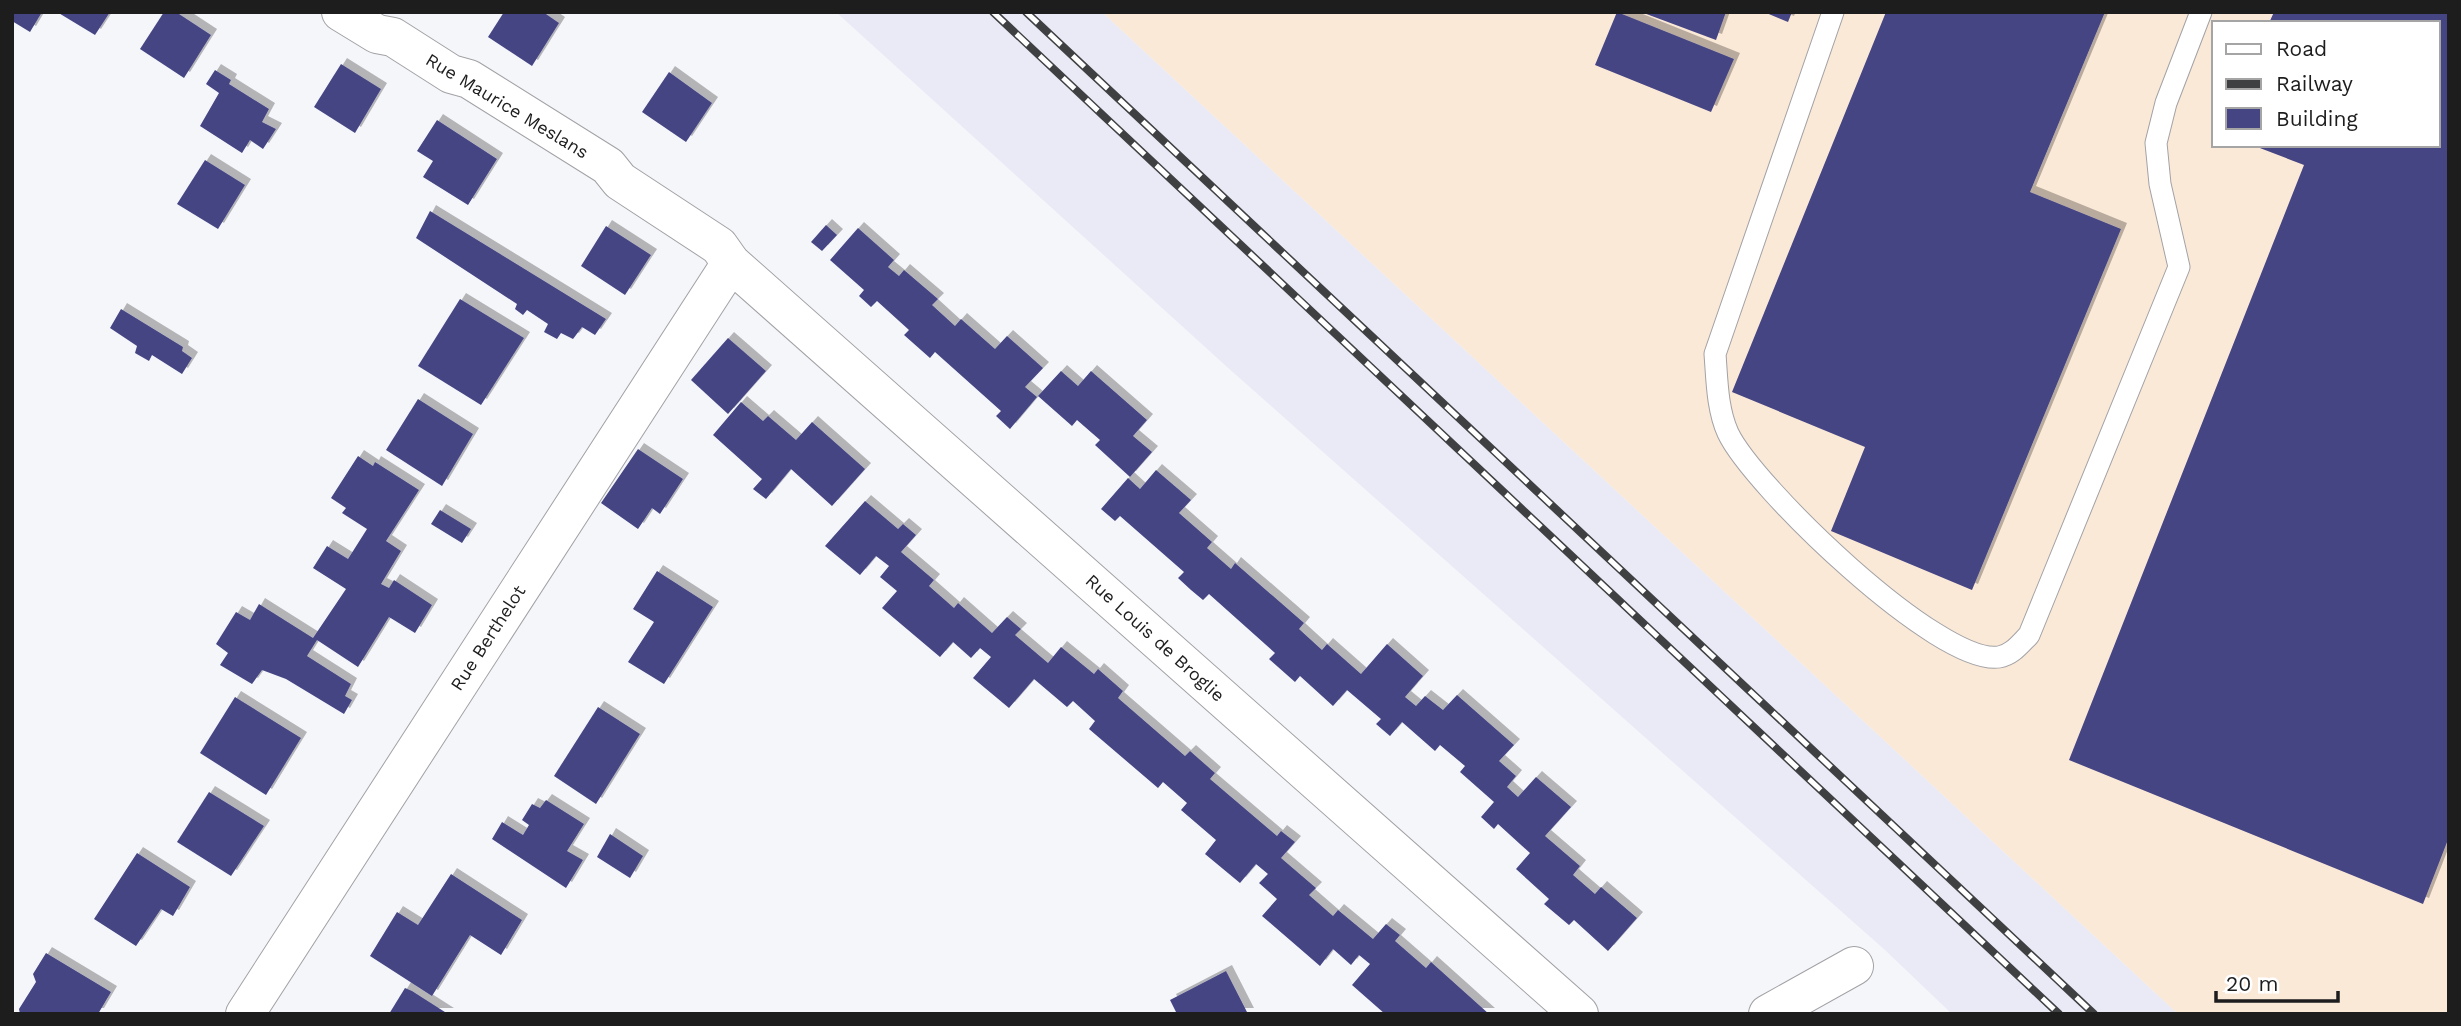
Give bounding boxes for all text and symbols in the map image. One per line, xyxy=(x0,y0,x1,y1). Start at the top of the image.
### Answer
legend xyxy=(2212,21,2440,147)
text: Road xyxy=(2276,36,2327,61)
street label: Rue Maurice Meslans xyxy=(422,49,592,163)
text: Railway xyxy=(2276,71,2353,96)
text: Building xyxy=(2276,106,2358,131)
street label: Rue Louis de Broglie xyxy=(1081,570,1229,706)
street label: Rue Berthelot xyxy=(446,581,530,694)
scale bar xyxy=(2216,960,2338,1004)
text: 20 m xyxy=(2226,971,2278,996)

